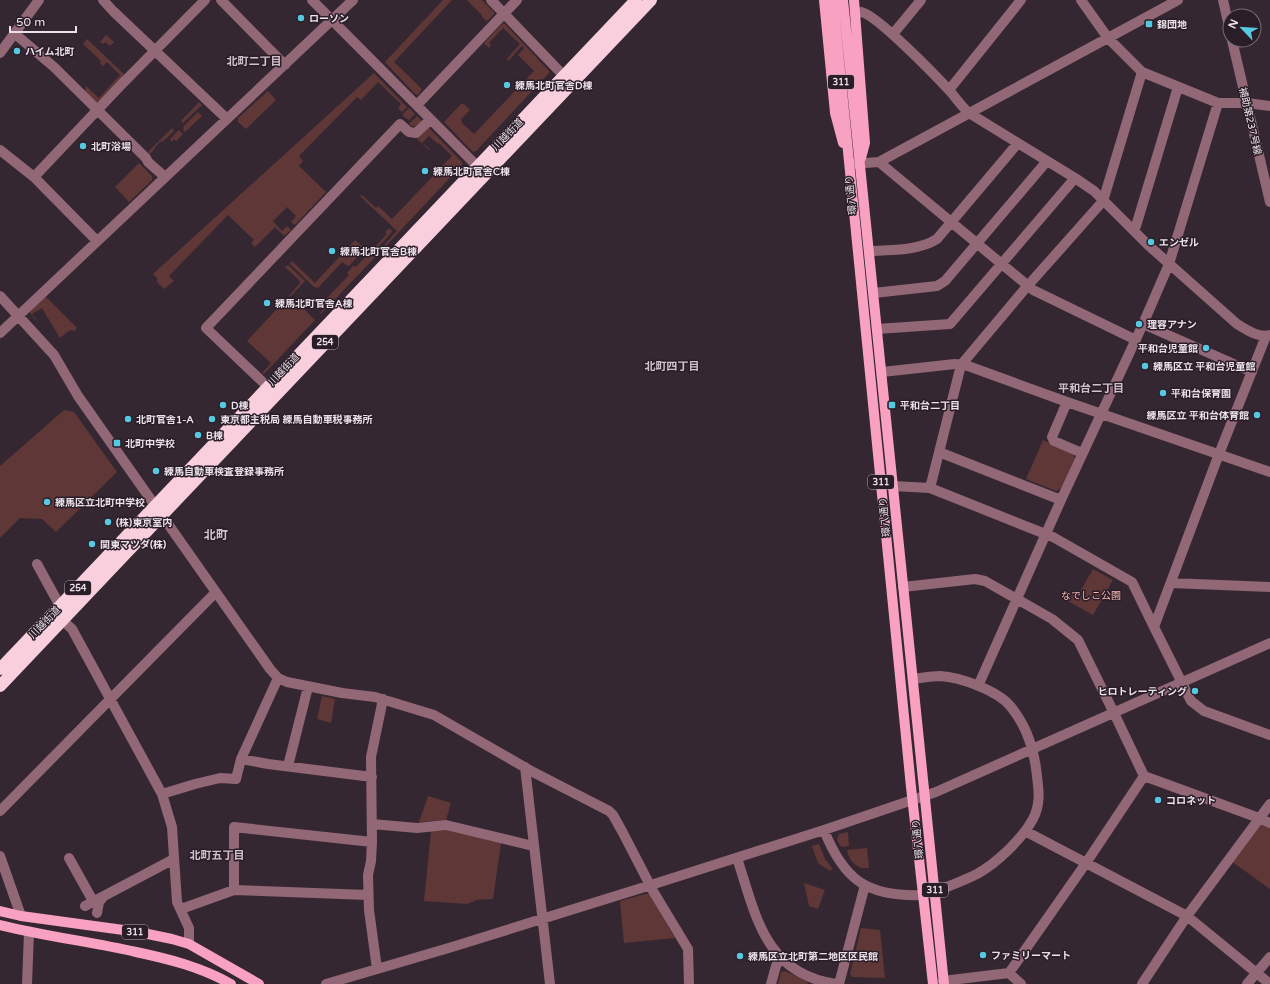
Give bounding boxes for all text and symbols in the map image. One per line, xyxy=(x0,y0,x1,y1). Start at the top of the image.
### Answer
scale bar xyxy=(10,8,76,34)
north arrow xyxy=(1222,8,1262,48)
marker: ローソン xyxy=(296,13,306,23)
place label: ローソン xyxy=(309,13,349,25)
text: 50 m xyxy=(16,15,45,29)
text: N xyxy=(1226,17,1241,31)
marker: 錦団地 xyxy=(1144,19,1154,29)
place label: 錦団地 xyxy=(1157,19,1187,31)
marker: ハイム北町 xyxy=(12,46,22,56)
place label: ハイム北町 xyxy=(25,46,75,58)
district label: 北町二丁目 xyxy=(227,55,282,68)
road number: 311 xyxy=(828,75,854,89)
marker: 練馬北町官舎D棟 xyxy=(502,80,512,90)
place label: 練馬北町官舎D棟 xyxy=(515,80,593,92)
street label: 補助第237号線 xyxy=(1236,86,1264,156)
street label: 川越街道 xyxy=(490,116,526,153)
marker: 北町浴場 xyxy=(78,141,88,151)
place label: 北町浴場 xyxy=(91,141,131,153)
marker: 練馬北町官舎C棟 xyxy=(420,166,430,176)
place label: 練馬北町官舎C棟 xyxy=(433,166,510,178)
street label: 環八通り xyxy=(843,174,859,215)
marker: エンゼル xyxy=(1146,237,1156,247)
place label: エンゼル xyxy=(1159,237,1199,249)
marker: 練馬北町官舎B棟 xyxy=(327,246,337,256)
place label: 練馬北町官舎B棟 xyxy=(340,246,417,258)
marker: 練馬北町官舎A棟 xyxy=(262,298,272,308)
place label: 練馬北町官舎A棟 xyxy=(275,298,352,310)
marker: 理容アナン xyxy=(1134,319,1144,329)
place label: 理容アナン xyxy=(1147,319,1197,331)
road number: 254 xyxy=(312,335,338,349)
place label: 平和台児童館 xyxy=(1138,343,1198,355)
marker: 平和台児童館 xyxy=(1201,343,1211,353)
street label: 川越街道 xyxy=(266,351,302,388)
district label: 北町四丁目 xyxy=(645,360,700,373)
marker: 練馬区立 平和台児童館 xyxy=(1140,361,1150,371)
place label: 練馬区立 平和台児童館 xyxy=(1153,361,1256,373)
district label: 平和台二丁目 xyxy=(1058,382,1124,395)
marker: 平和台保育園 xyxy=(1158,388,1168,398)
place label: 平和台保育園 xyxy=(1171,388,1231,400)
marker: D棟 xyxy=(218,400,228,410)
place label: D棟 xyxy=(231,400,249,412)
marker: 平和台二丁目 xyxy=(887,400,897,410)
place label: 平和台二丁目 xyxy=(900,400,960,412)
place label: 練馬区立 平和台体育館 xyxy=(1146,410,1249,422)
marker: 練馬区立 平和台体育館 xyxy=(1252,410,1262,420)
marker: 北町官舎1-A xyxy=(123,414,133,424)
place label: 北町官舎1-A xyxy=(136,414,194,426)
marker: 東京都主税局 練馬自動車税事務所 xyxy=(207,414,217,424)
place label: 東京都主税局 練馬自動車税事務所 xyxy=(220,414,373,426)
marker: B棟 xyxy=(193,430,203,440)
place label: B棟 xyxy=(206,430,223,442)
marker: 北町中学校 xyxy=(112,438,122,448)
place label: 北町中学校 xyxy=(125,438,175,450)
marker: 練馬自動車検査登録事務所 xyxy=(151,466,161,476)
place label: 練馬自動車検査登録事務所 xyxy=(164,466,284,478)
road number: 311 xyxy=(868,475,894,489)
street label: 環八通り xyxy=(877,496,893,537)
marker: 練馬区立北町中学校 xyxy=(42,497,52,507)
place label: 練馬区立北町中学校 xyxy=(55,497,145,509)
marker: (株)東京室内 xyxy=(103,517,113,527)
place label: (株)東京室内 xyxy=(116,517,172,529)
district label: 北町 xyxy=(204,528,228,542)
marker: 関東マツダ(株) xyxy=(87,539,97,549)
place label: 関東マツダ(株) xyxy=(100,539,166,551)
road number: 254 xyxy=(65,581,91,595)
park label: なでしこ公園 xyxy=(1061,590,1121,602)
street label: 川越街道 xyxy=(27,604,63,641)
place label: ヒロトレーティング xyxy=(1098,686,1187,698)
marker: ヒロトレーティング xyxy=(1190,686,1200,696)
marker: コロネット xyxy=(1153,795,1163,805)
place label: コロネット xyxy=(1166,795,1216,807)
street label: 環八通り xyxy=(910,818,926,859)
district label: 北町五丁目 xyxy=(190,849,245,862)
road number: 311 xyxy=(922,883,948,897)
road number: 311 xyxy=(122,925,148,939)
marker: ファミリーマート xyxy=(978,950,988,960)
place label: ファミリーマート xyxy=(991,950,1071,962)
marker: 練馬区立北町第二地区区民館 xyxy=(735,951,745,961)
place label: 練馬区立北町第二地区区民館 xyxy=(748,951,878,963)

